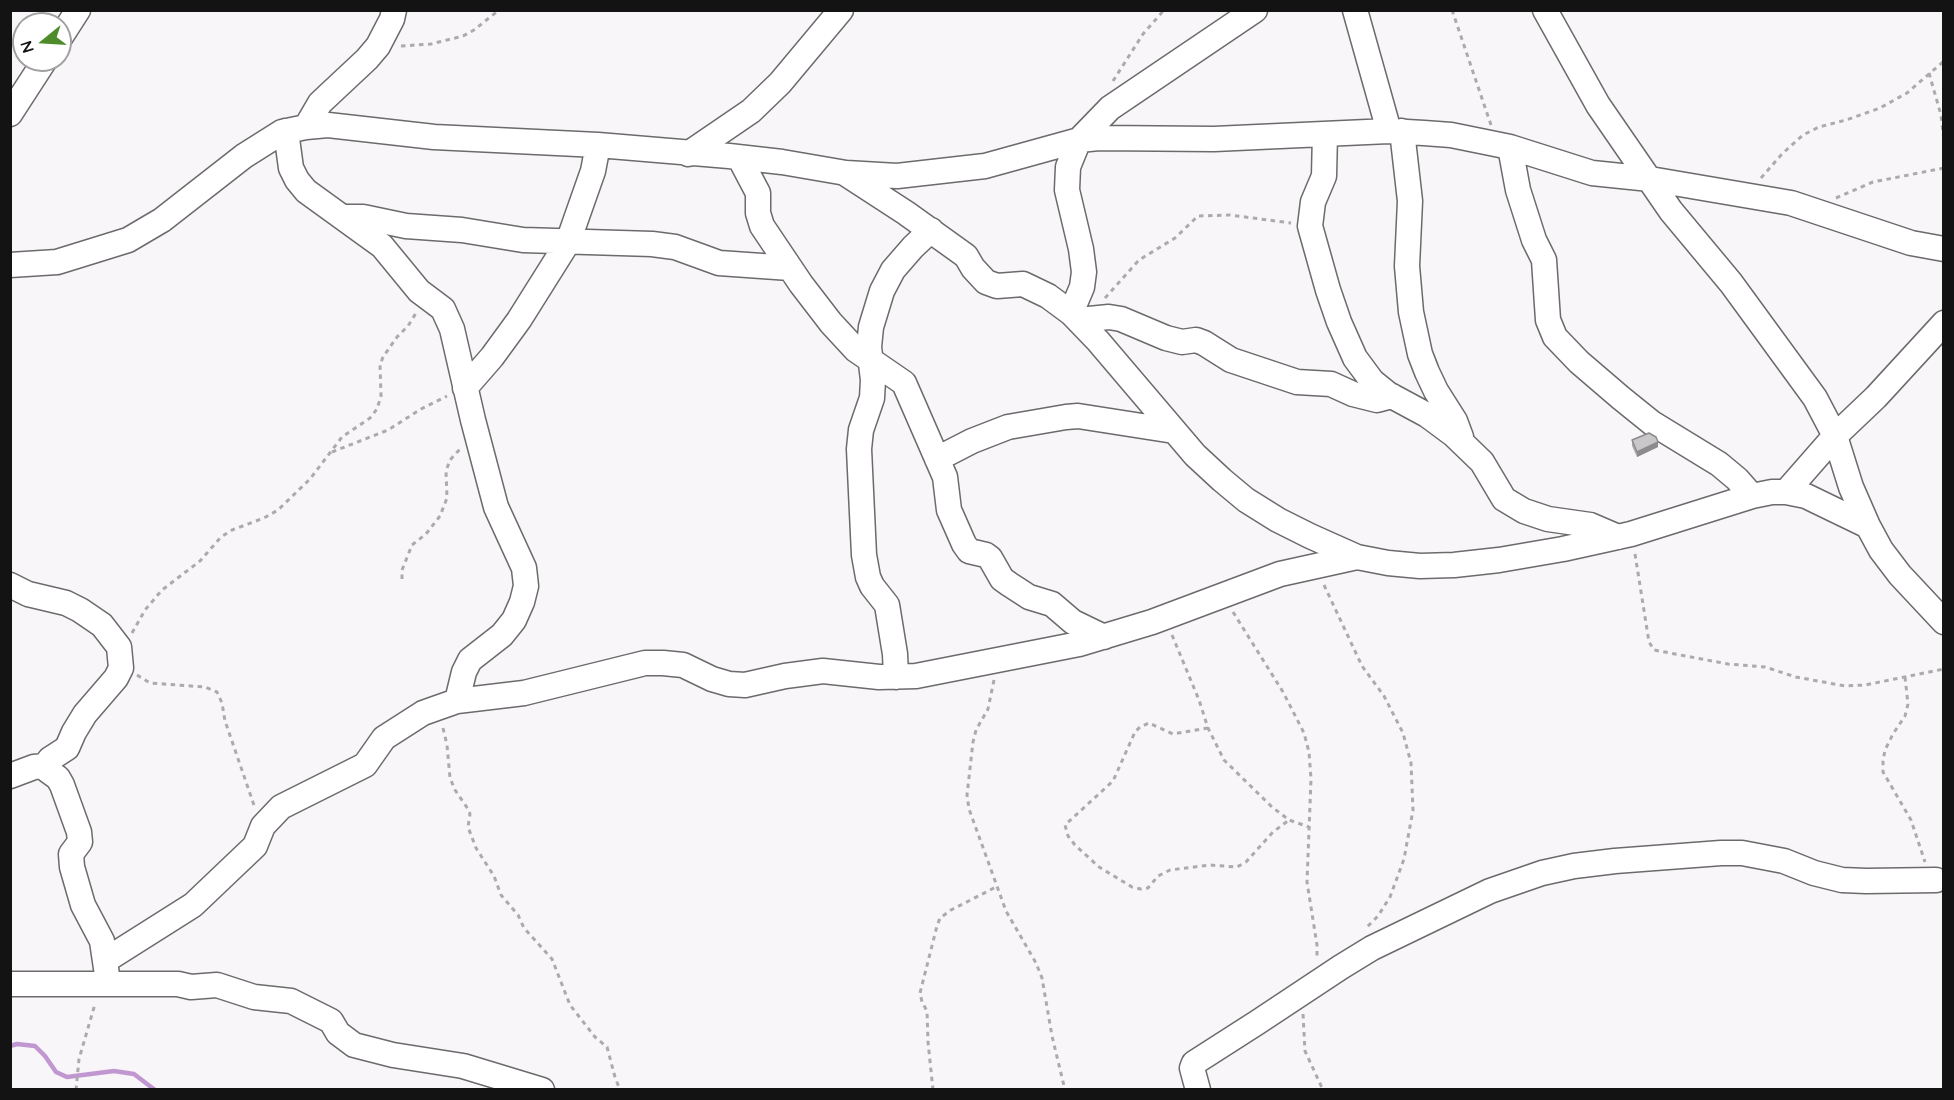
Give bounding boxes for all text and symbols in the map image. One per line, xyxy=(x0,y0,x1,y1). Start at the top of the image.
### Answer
north arrow xyxy=(12,12,72,72)
text: N xyxy=(15,38,38,56)

